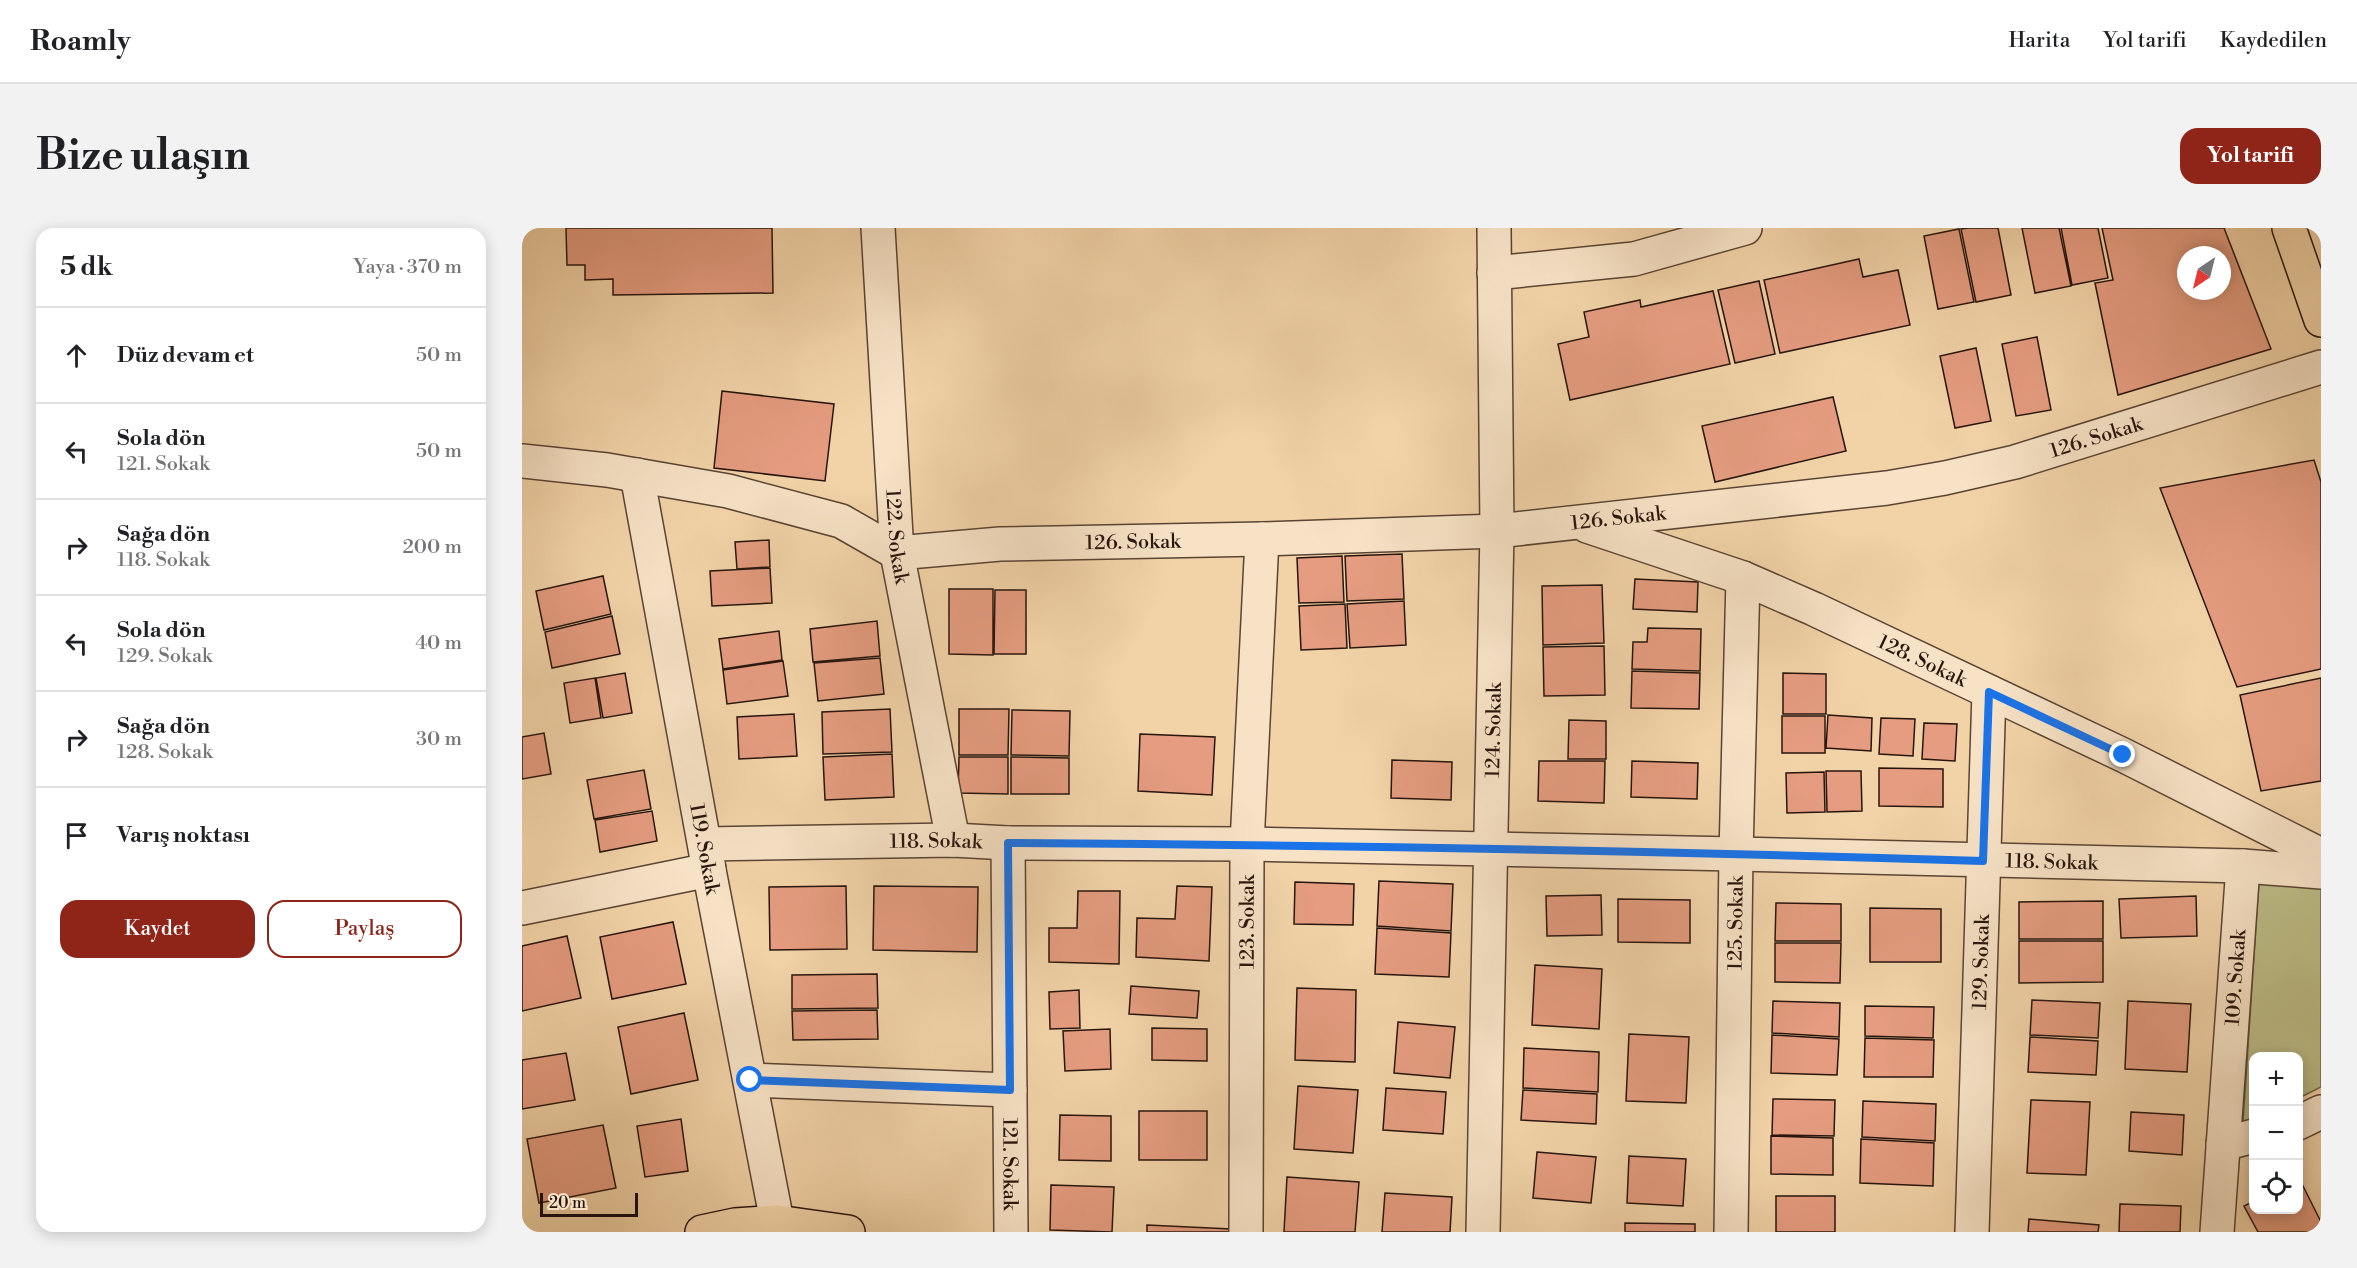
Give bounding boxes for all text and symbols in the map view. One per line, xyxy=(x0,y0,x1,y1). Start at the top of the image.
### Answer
text: Roamly xyxy=(30,24,131,59)
text: Harita xyxy=(2008,28,2070,54)
text: Yol tarifi xyxy=(2103,28,2187,54)
text: Kaydedilen xyxy=(2220,28,2327,54)
button: Yol tarifi xyxy=(2180,128,2321,184)
text: Bize ulaşın xyxy=(36,130,250,183)
north arrow xyxy=(2177,246,2231,300)
text: 5 dk xyxy=(60,251,113,283)
text: Yaya · 370 m xyxy=(353,255,462,280)
icon: ahead xyxy=(60,339,93,372)
text: Düz devam et xyxy=(117,342,254,369)
text: 50 m xyxy=(416,343,462,368)
street label: 126. Sokak xyxy=(2047,412,2147,464)
text: Sola dön xyxy=(117,425,205,452)
icon: left xyxy=(60,435,93,468)
text: 50 m xyxy=(416,439,462,464)
text: 121. Sokak xyxy=(117,452,210,477)
street label: 122. Sokak xyxy=(879,488,914,588)
street label: 126. Sokak xyxy=(1569,501,1669,537)
text: Sağa dön xyxy=(117,521,210,548)
street label: 126. Sokak xyxy=(1085,530,1183,556)
icon: right xyxy=(60,531,93,564)
text: 200 m xyxy=(402,535,462,560)
text: 118. Sokak xyxy=(117,548,210,573)
text: Sola dön xyxy=(117,617,205,644)
icon: left xyxy=(60,627,93,660)
street label: 128. Sokak xyxy=(1873,630,1972,694)
text: 40 m xyxy=(415,631,462,656)
text: 129. Sokak xyxy=(117,644,213,669)
street label: 124. Sokak xyxy=(1481,681,1508,778)
text: Sağa dön xyxy=(117,713,210,740)
icon: right xyxy=(60,723,93,756)
text: 30 m xyxy=(416,727,462,752)
text: 128. Sokak xyxy=(117,740,213,765)
route end xyxy=(2109,741,2135,767)
street label: 119. Sokak xyxy=(683,801,725,898)
icon: arrive xyxy=(60,819,93,852)
text: Varış noktası xyxy=(117,822,250,849)
street label: 118. Sokak xyxy=(889,829,984,856)
street label: 118. Sokak xyxy=(2005,849,2100,877)
street label: 123. Sokak xyxy=(1236,873,1261,969)
street label: 125. Sokak xyxy=(1723,874,1750,970)
button: Kaydet xyxy=(60,900,255,958)
button: Paylaş xyxy=(267,900,462,958)
street label: 129. Sokak xyxy=(1968,912,1996,1010)
street label: 109. Sokak xyxy=(2221,927,2253,1027)
map controls xyxy=(2249,1052,2303,1214)
button: + xyxy=(2249,1052,2303,1106)
route start xyxy=(736,1066,762,1092)
button: − xyxy=(2249,1106,2303,1160)
street label: 121. Sokak xyxy=(996,1118,1022,1212)
button: locate xyxy=(2249,1160,2303,1214)
scale bar xyxy=(540,1190,638,1218)
text: 20 m xyxy=(549,1193,586,1213)

